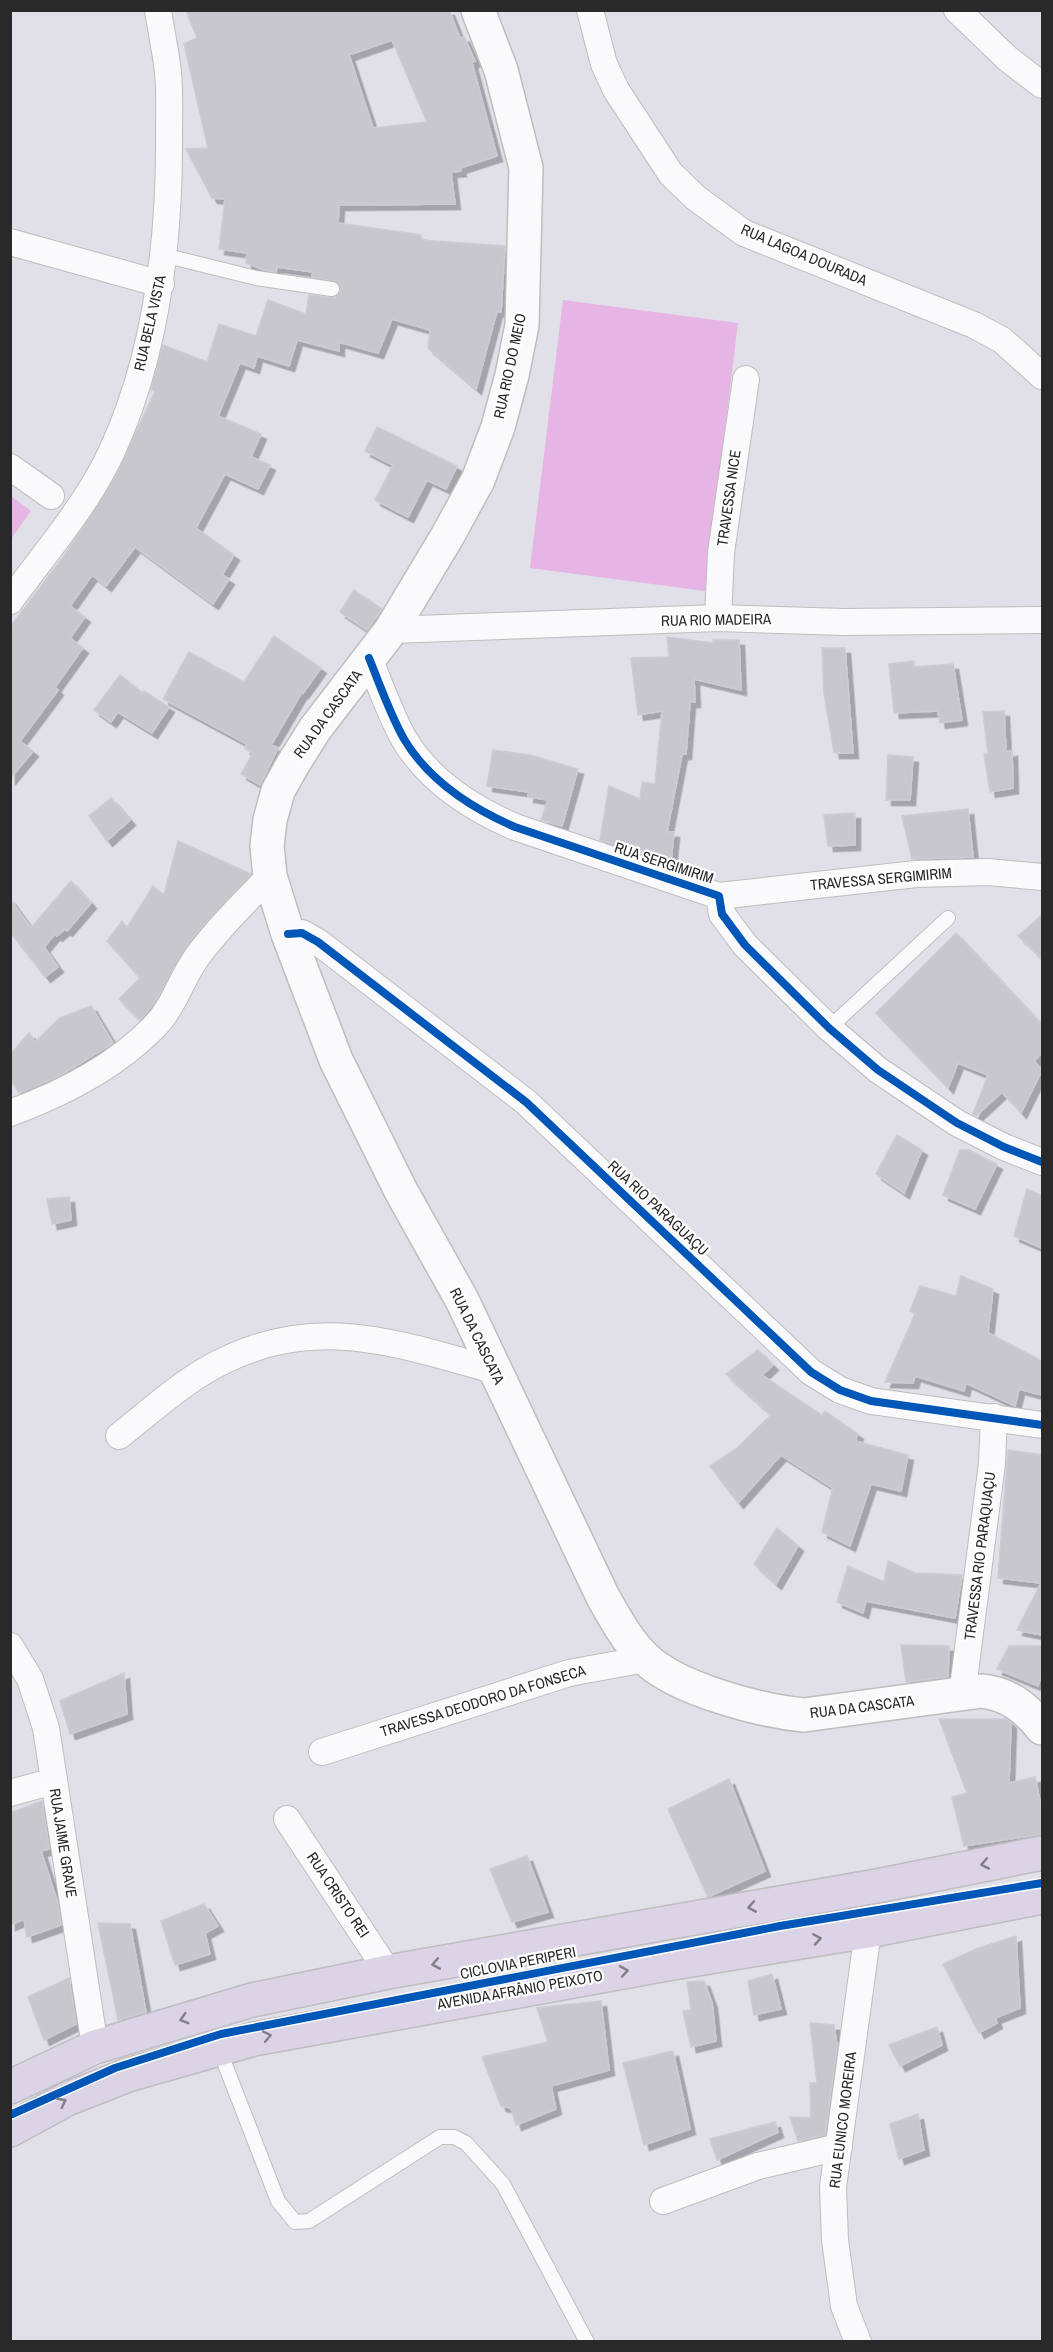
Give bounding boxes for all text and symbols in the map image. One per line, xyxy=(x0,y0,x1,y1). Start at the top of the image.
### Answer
street label: RUA LAGOA DOURADA xyxy=(738,218,871,291)
street label: RUA BELA VISTA xyxy=(128,272,171,373)
street label: RUA RIO DO MEIO xyxy=(488,311,531,421)
street label: TRAVESSA NICE xyxy=(711,449,746,547)
street label: RUA RIO MADEIRA xyxy=(661,608,772,631)
street label: RUA DA CASCATA xyxy=(288,664,367,762)
street label: RUA SERGIMIRIM xyxy=(612,837,716,888)
street label: TRAVESSA SERGIMIRIM xyxy=(809,862,953,895)
street label: RUA RIO PARAGUAÇU xyxy=(603,1155,713,1260)
street label: RUA DA CASCATA xyxy=(445,1284,510,1388)
street label: TRAVESSA RIO PARAQUAÇU xyxy=(959,1470,1000,1641)
street label: TRAVESSA DEODORO DA FONSECA xyxy=(378,1659,589,1742)
street label: RUA DA CASCATA xyxy=(809,1690,916,1723)
street label: RUA JAIME GRAVE xyxy=(44,1787,83,1899)
street label: RUA CRISTO REI xyxy=(302,1848,375,1942)
one-way arrow xyxy=(980,1857,990,1870)
one-way arrow xyxy=(747,1900,757,1913)
one-way arrow xyxy=(812,1934,822,1946)
street label: CICLOVIA PERIPERI xyxy=(458,1941,578,1984)
one-way arrow xyxy=(431,1957,441,1969)
street label: AVENIDA AFRÂNIO PEIXOTO xyxy=(435,1965,604,2015)
one-way arrow xyxy=(619,1965,629,1978)
one-way arrow xyxy=(179,2012,190,2024)
one-way arrow xyxy=(262,2030,272,2043)
street label: RUA EUNICO MOREIRA xyxy=(824,2050,861,2189)
one-way arrow xyxy=(56,2098,66,2109)

